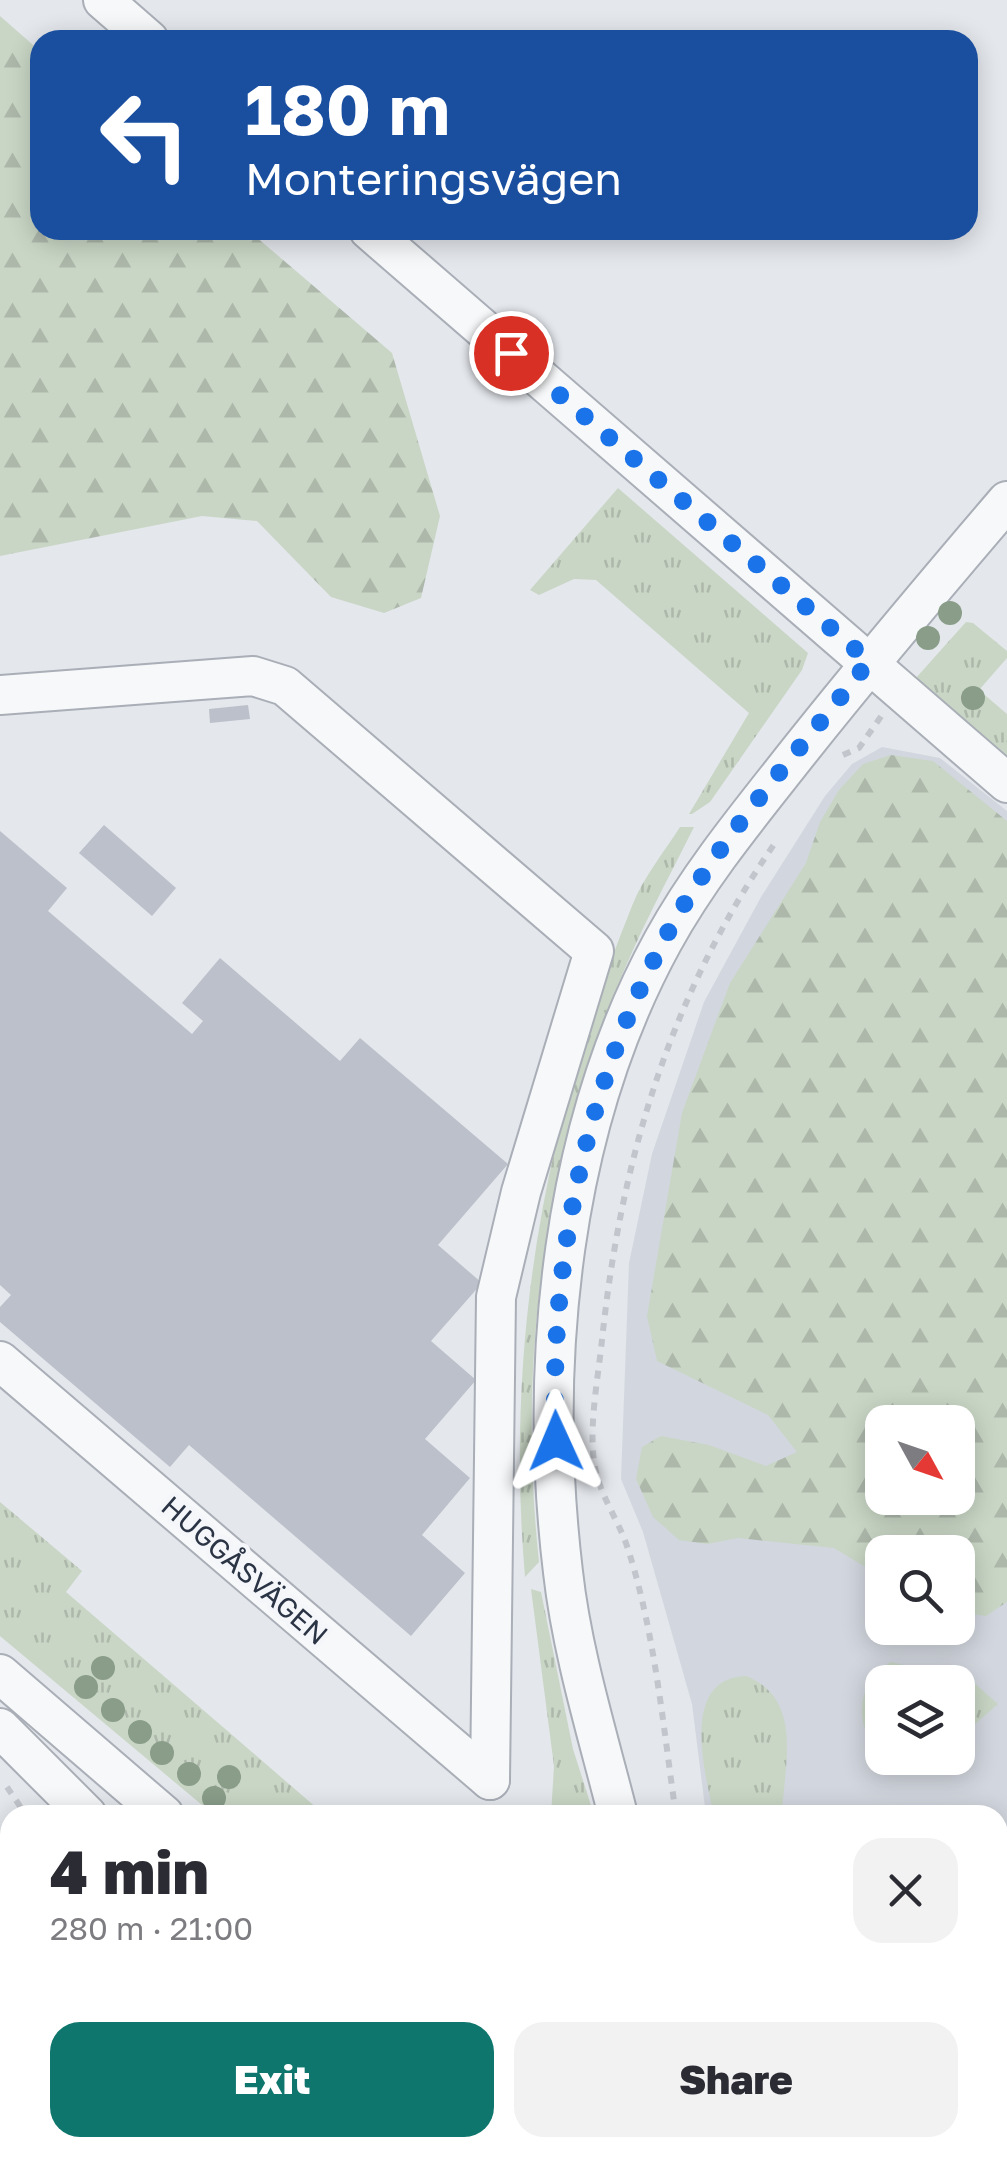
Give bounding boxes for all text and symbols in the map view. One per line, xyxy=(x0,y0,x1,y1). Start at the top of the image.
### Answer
text: 180 m xyxy=(245,66,450,150)
icon: left xyxy=(80,70,210,200)
text: Monteringsvägen xyxy=(245,151,622,205)
pin xyxy=(469,311,554,396)
icon: arrive xyxy=(484,326,539,381)
position arrow xyxy=(504,1389,608,1493)
north arrow xyxy=(865,1405,975,1515)
map controls xyxy=(865,1405,975,1775)
street label: HUGGÅSVÄGEN xyxy=(155,1489,335,1651)
button: search xyxy=(865,1535,975,1645)
button: layers xyxy=(865,1665,975,1775)
text: 4 min xyxy=(50,1835,209,1907)
button: close xyxy=(853,1838,958,1943)
text: 280 m · 21:00 xyxy=(50,1909,253,1947)
button: Exit xyxy=(50,2022,494,2137)
button: Share xyxy=(514,2022,958,2137)

